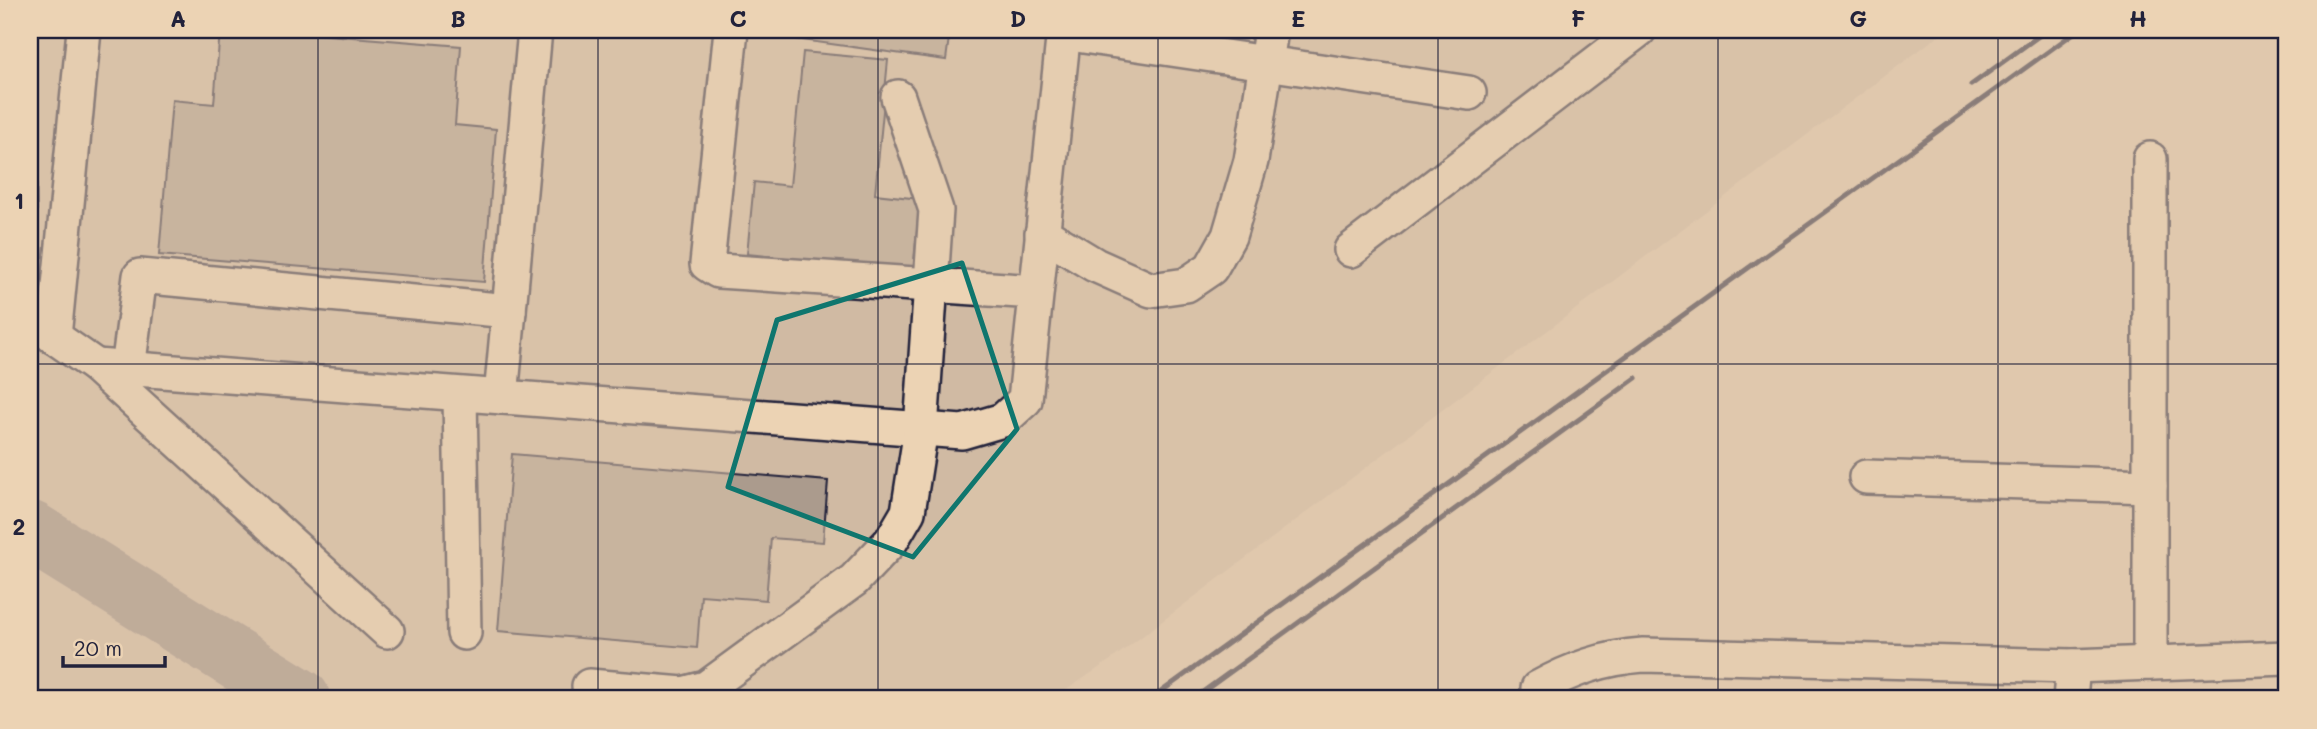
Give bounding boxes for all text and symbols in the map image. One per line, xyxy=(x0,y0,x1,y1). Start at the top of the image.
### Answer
text: A xyxy=(170,3,186,33)
text: B xyxy=(450,3,466,33)
text: C xyxy=(729,3,747,33)
text: D xyxy=(1010,3,1026,33)
text: E xyxy=(1291,3,1305,33)
text: F xyxy=(1571,3,1585,33)
text: G xyxy=(1849,3,1867,33)
text: H xyxy=(2129,3,2147,33)
text: 1 xyxy=(14,185,24,215)
text: 2 xyxy=(13,511,25,541)
scale bar xyxy=(63,624,164,668)
text: 20 m xyxy=(74,634,122,661)

